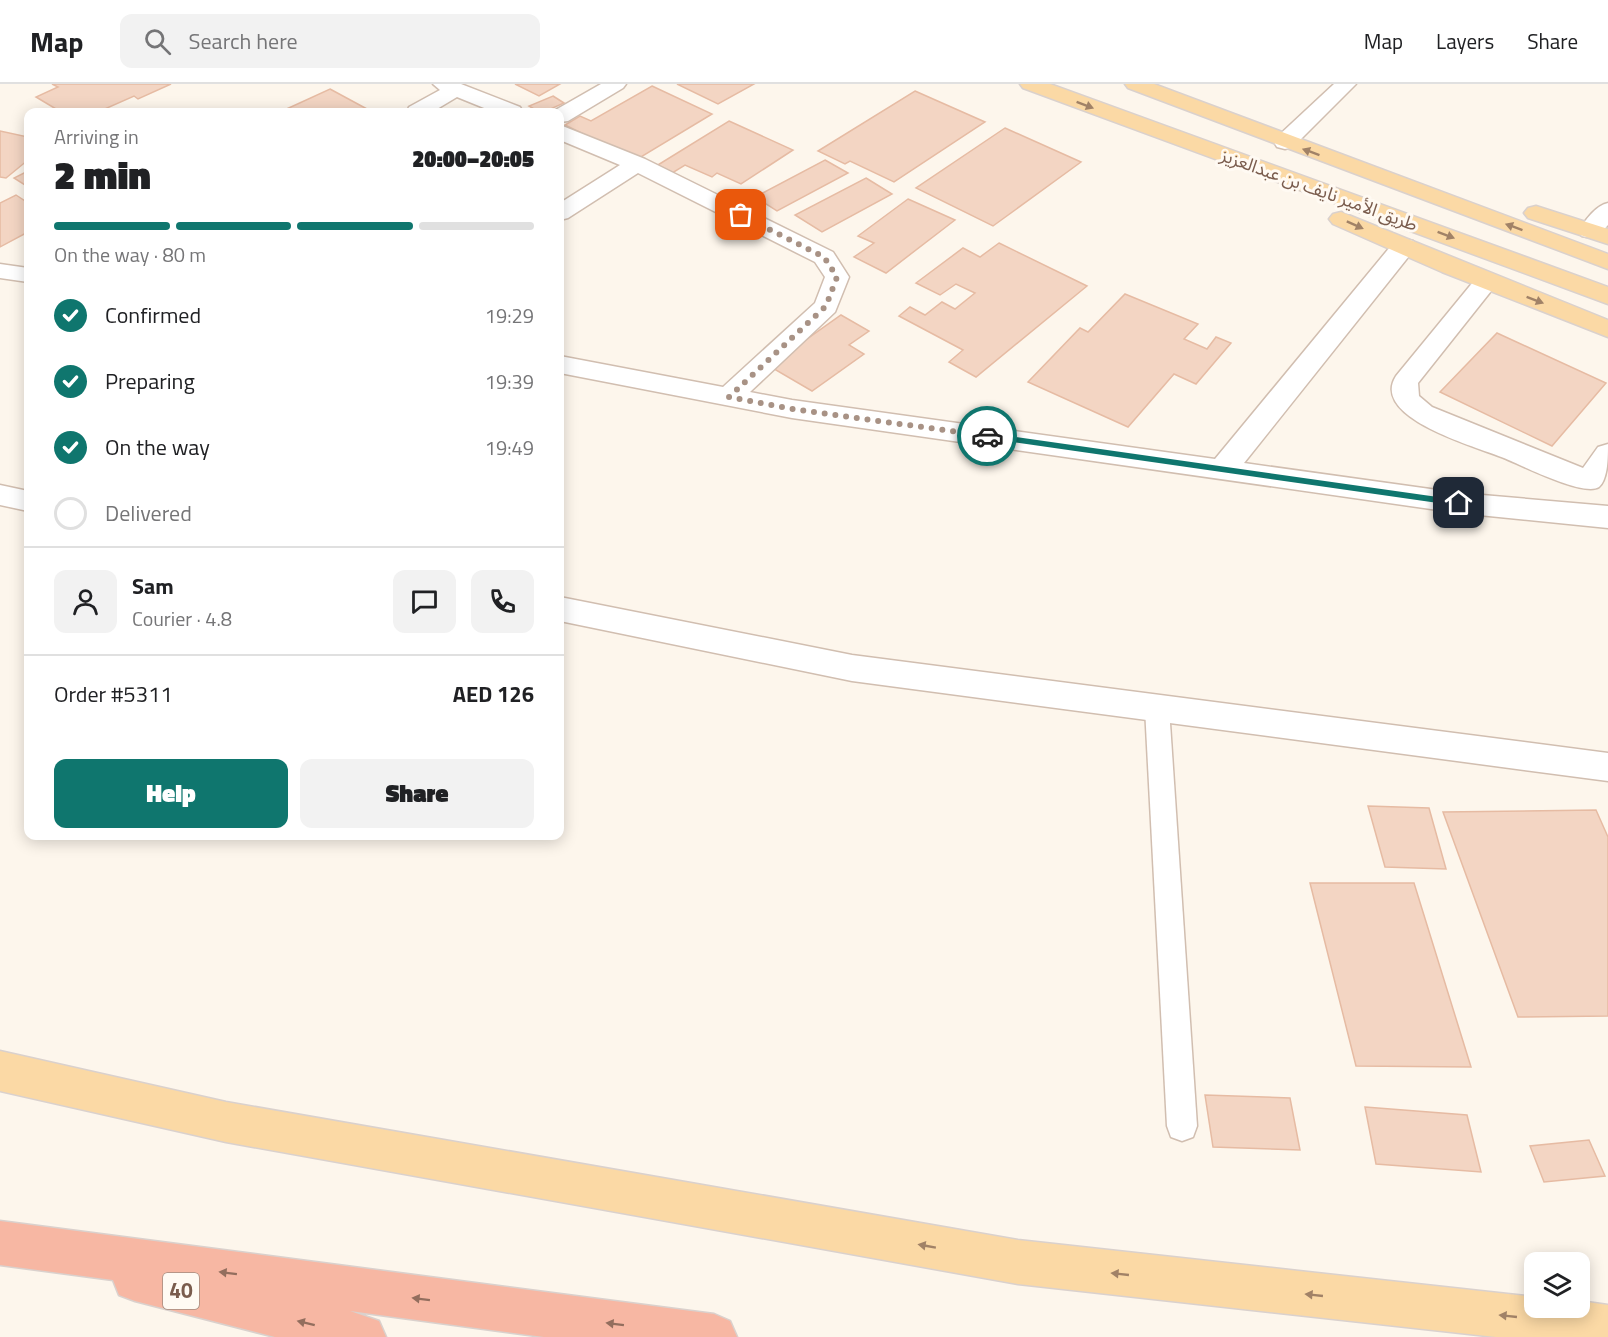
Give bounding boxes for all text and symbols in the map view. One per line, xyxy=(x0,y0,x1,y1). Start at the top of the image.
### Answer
search box xyxy=(120,14,540,68)
text: Map xyxy=(30,20,84,63)
text: Search here xyxy=(189,24,298,58)
icon: search xyxy=(141,25,174,58)
text: Map xyxy=(1364,25,1403,57)
text: Layers xyxy=(1436,25,1494,57)
text: Share xyxy=(1527,25,1578,57)
one-way arrow xyxy=(1076,100,1094,110)
text: Arriving in xyxy=(54,121,139,152)
street label: طريق الأمير نايف بن عبدالعزيز xyxy=(1216,141,1422,238)
text: 20:00–20:05 xyxy=(412,142,534,176)
text: 2 min xyxy=(54,145,151,204)
one-way arrow xyxy=(1302,146,1320,156)
pin xyxy=(715,189,766,240)
icon: bag xyxy=(724,198,757,231)
one-way arrow xyxy=(1346,220,1363,229)
one-way arrow xyxy=(1505,221,1523,231)
one-way arrow xyxy=(1437,231,1455,241)
text: On the way · 80 m xyxy=(54,239,206,270)
one-way arrow xyxy=(1526,295,1544,305)
text: Confirmed xyxy=(105,298,201,332)
icon: check xyxy=(54,299,87,332)
text: 19:29 xyxy=(485,300,534,331)
text: Preparing xyxy=(105,364,195,398)
icon: check xyxy=(54,365,87,398)
text: 19:39 xyxy=(485,366,534,397)
courier xyxy=(957,406,1017,466)
icon: car xyxy=(971,420,1004,453)
text: On the way xyxy=(105,430,210,464)
icon: check xyxy=(54,431,87,464)
text: 19:49 xyxy=(485,432,534,463)
pin xyxy=(1433,477,1484,528)
icon: home xyxy=(1442,486,1475,519)
text: Delivered xyxy=(105,496,192,530)
text: Sam xyxy=(132,569,174,603)
button: person xyxy=(54,570,117,633)
button: chat xyxy=(393,570,456,633)
button: phone xyxy=(471,570,534,633)
text: Courier · 4.8 xyxy=(132,603,232,634)
text: Order #5311 xyxy=(54,677,173,711)
text: AED 126 xyxy=(453,677,534,711)
button: Help xyxy=(54,759,288,828)
button: Share xyxy=(300,759,534,828)
one-way arrow xyxy=(918,1241,937,1250)
map controls xyxy=(1524,1252,1590,1318)
button: layers xyxy=(1524,1252,1590,1318)
one-way arrow xyxy=(218,1269,237,1278)
one-way arrow xyxy=(1111,1269,1130,1278)
road number: 40 xyxy=(163,1273,199,1309)
one-way arrow xyxy=(1305,1290,1324,1300)
one-way arrow xyxy=(412,1294,431,1303)
one-way arrow xyxy=(1499,1312,1518,1321)
one-way arrow xyxy=(297,1317,315,1327)
one-way arrow xyxy=(605,1319,624,1329)

